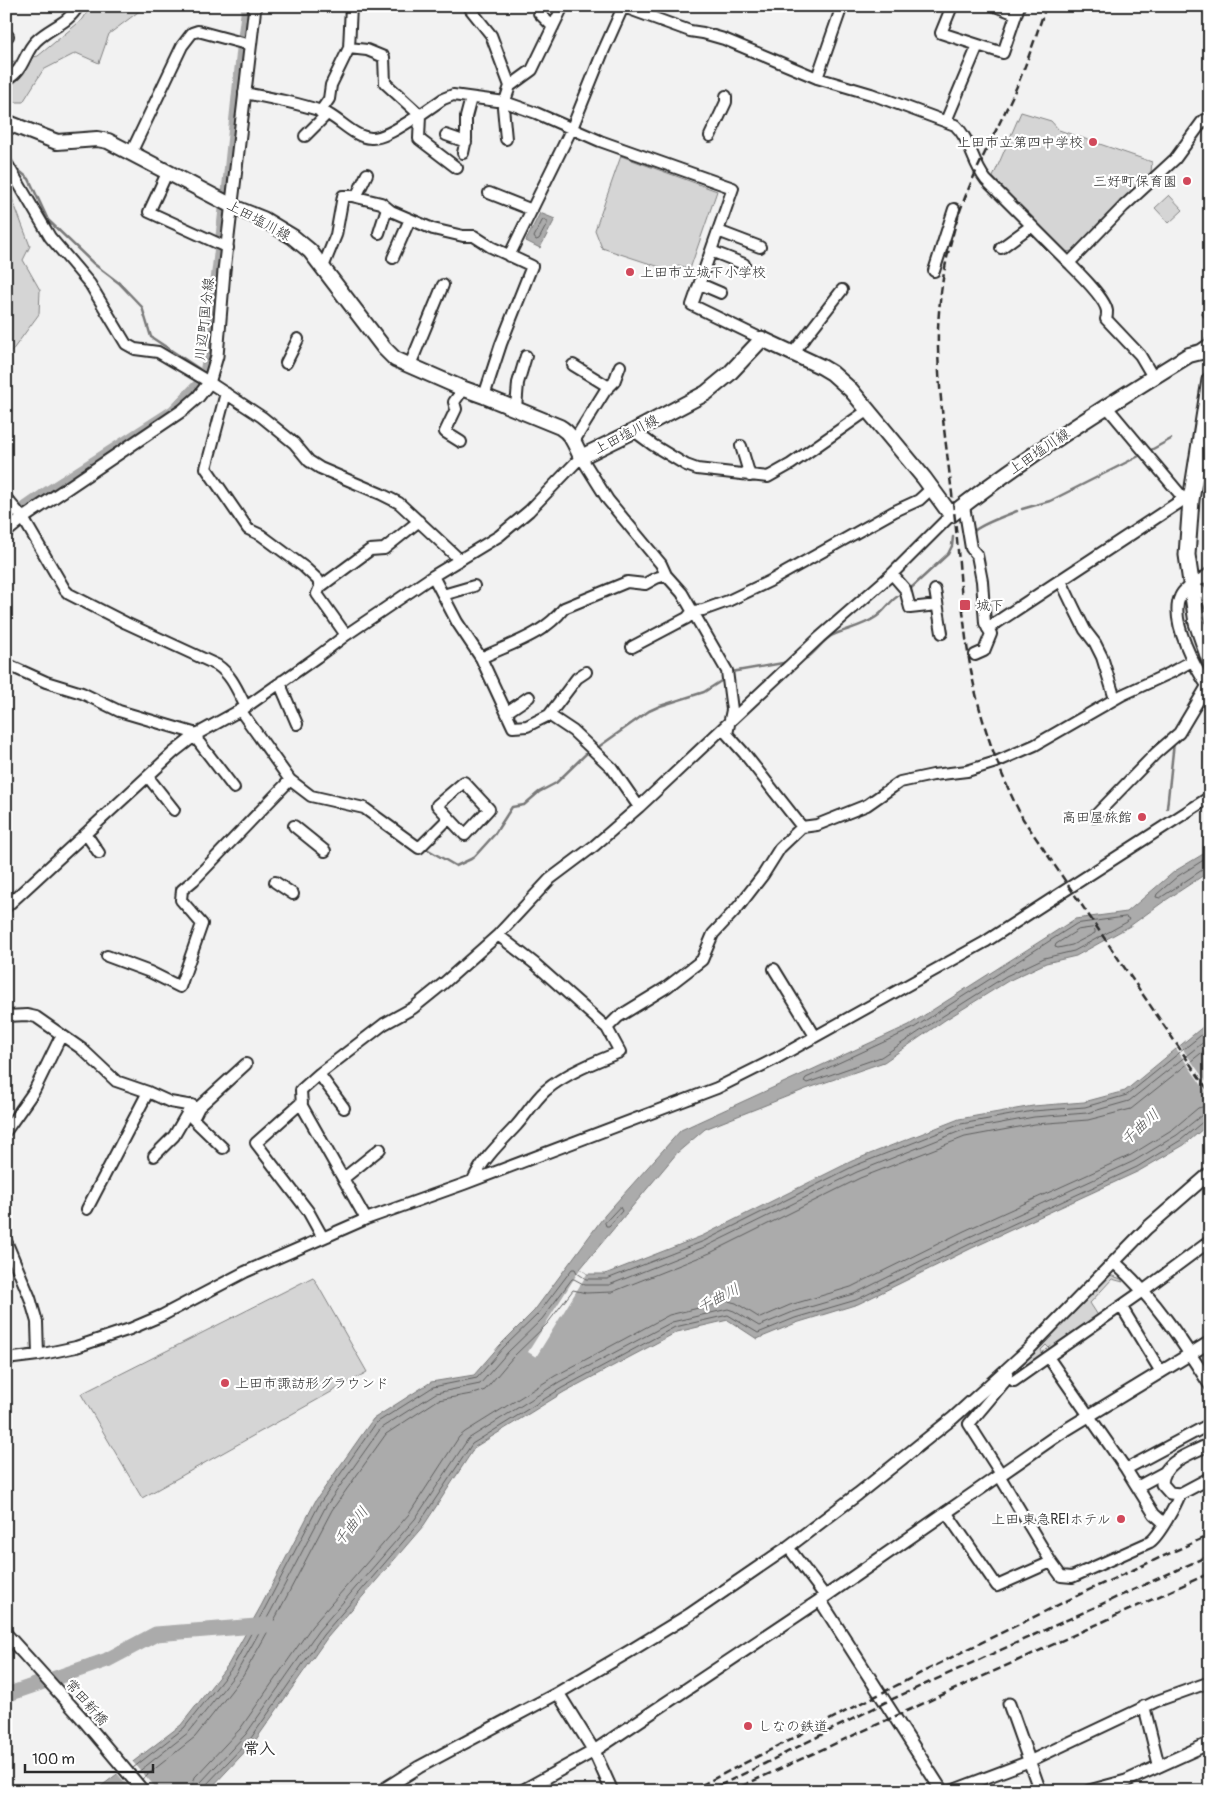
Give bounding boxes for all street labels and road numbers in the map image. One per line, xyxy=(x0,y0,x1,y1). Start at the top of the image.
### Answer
street label: 上田塩川線 xyxy=(224,197,294,244)
street label: 川辺町国分線 xyxy=(192,276,217,362)
street label: 上田塩川線 xyxy=(591,411,661,458)
street label: 上田塩川線 xyxy=(1006,425,1073,478)
street label: 常田新橋 xyxy=(62,1676,111,1729)

